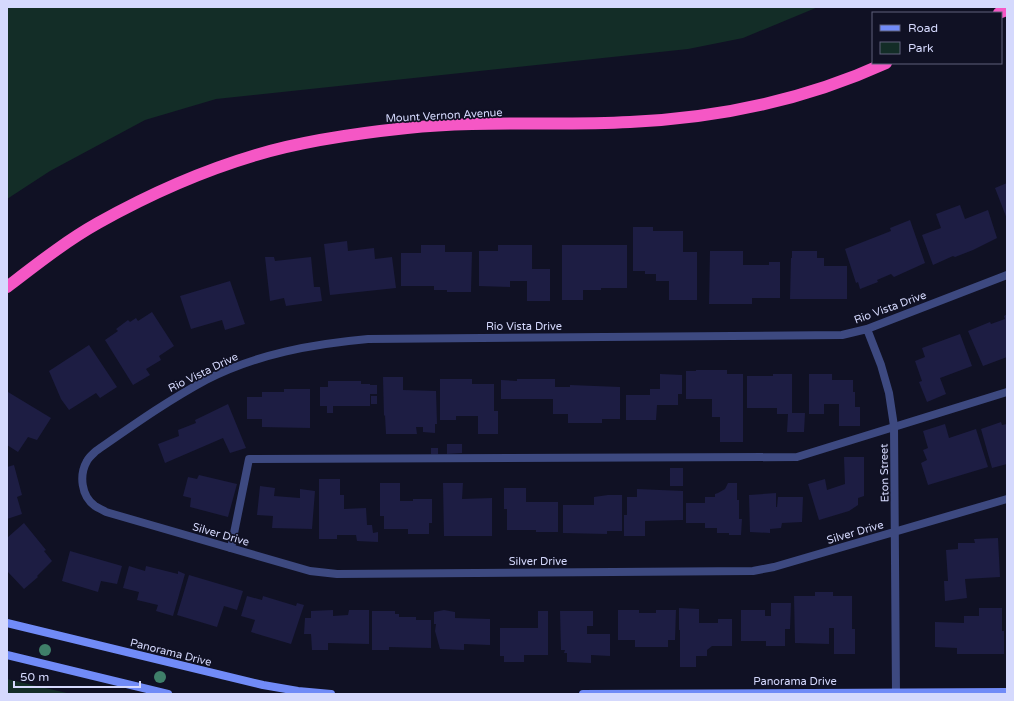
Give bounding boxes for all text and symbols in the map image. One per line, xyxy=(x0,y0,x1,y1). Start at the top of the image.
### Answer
legend xyxy=(872,12,1002,64)
text: Road xyxy=(908,21,938,35)
text: Park xyxy=(908,41,934,55)
street label: Mount Vernon Avenue xyxy=(385,106,503,125)
street label: Rio Vista Drive xyxy=(852,288,928,327)
street label: Rio Vista Drive xyxy=(486,320,562,333)
street label: Rio Vista Drive xyxy=(166,350,240,395)
street label: Eton Street xyxy=(877,444,892,502)
street label: Silver Drive xyxy=(825,518,885,547)
street label: Silver Drive xyxy=(191,520,251,549)
street label: Silver Drive xyxy=(509,555,567,568)
street label: Panorama Drive xyxy=(129,636,213,669)
scale bar xyxy=(14,663,140,689)
text: 50 m xyxy=(20,670,49,684)
street label: Panorama Drive xyxy=(753,675,837,688)

